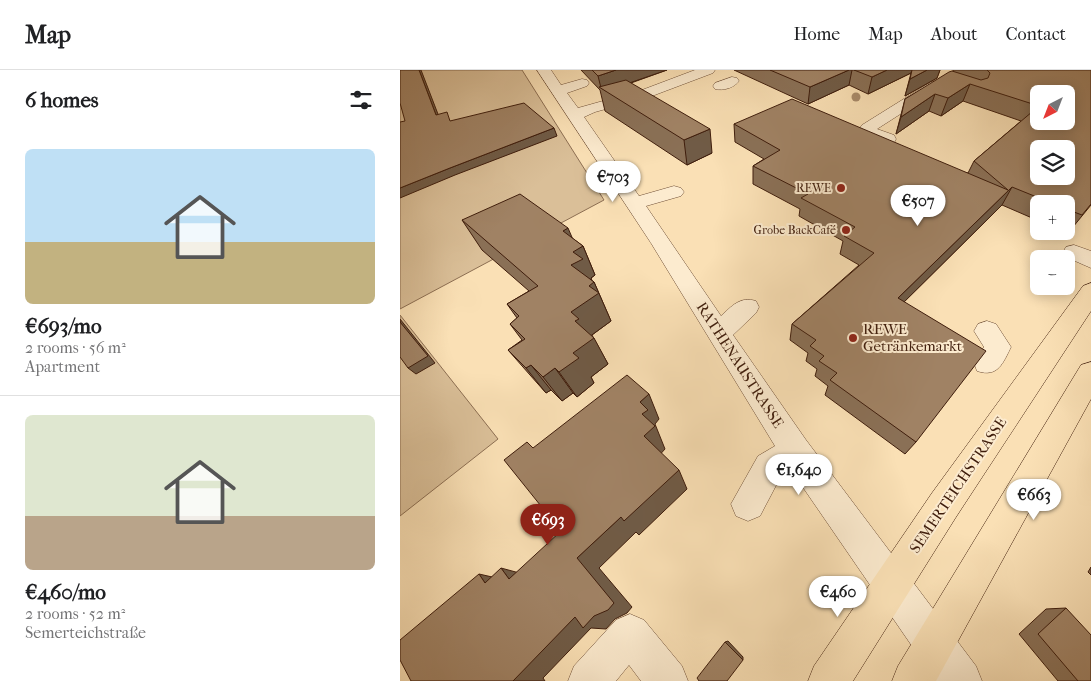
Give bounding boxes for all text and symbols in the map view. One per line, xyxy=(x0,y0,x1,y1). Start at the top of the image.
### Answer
text: Map xyxy=(25,21,71,49)
text: Home xyxy=(793,24,840,45)
text: Map xyxy=(868,24,903,45)
text: About xyxy=(931,24,977,45)
text: Contact xyxy=(1005,24,1066,45)
north arrow xyxy=(1030,85,1075,130)
map controls xyxy=(1030,85,1075,295)
icon: filters xyxy=(347,86,375,114)
text: 6 homes xyxy=(25,88,99,112)
button: layers xyxy=(1030,140,1075,185)
pin: €703 xyxy=(583,160,643,203)
text: €703 xyxy=(597,167,629,186)
place label: REWE xyxy=(796,181,831,195)
icon: home xyxy=(155,182,245,272)
marker: REWE xyxy=(835,182,847,194)
pin: €507 xyxy=(888,184,948,227)
text: €507 xyxy=(902,191,934,210)
button: + xyxy=(1030,195,1075,240)
place label: Grobe BackCafé xyxy=(754,223,836,237)
marker: Grobe BackCafé xyxy=(840,224,852,236)
button: − xyxy=(1030,250,1075,295)
street label: RATHENAUSTRASSE xyxy=(693,299,787,431)
text: €693/mo xyxy=(25,314,102,338)
place label: REWE Getränkemarkt xyxy=(863,320,963,355)
marker: REWE Getränkemarkt xyxy=(847,332,859,344)
text: 2 rooms · 56 m² xyxy=(25,338,126,357)
text: Apartment xyxy=(25,357,100,376)
street label: SEMERTEICHSTRASSE xyxy=(906,414,1010,556)
icon: home xyxy=(155,447,245,537)
pin: €1,640 xyxy=(758,454,840,496)
text: €1,640 xyxy=(776,460,822,479)
pin: €663 xyxy=(1004,478,1064,521)
text: €663 xyxy=(1017,485,1051,504)
pin: €693 xyxy=(518,504,578,546)
text: €693 xyxy=(531,510,565,529)
pin: €460 xyxy=(808,576,868,618)
text: €460/mo xyxy=(25,580,106,604)
text: €460 xyxy=(820,582,856,601)
text: 2 rooms · 52 m² xyxy=(25,604,125,623)
text: Semerteichstraße xyxy=(25,623,146,642)

